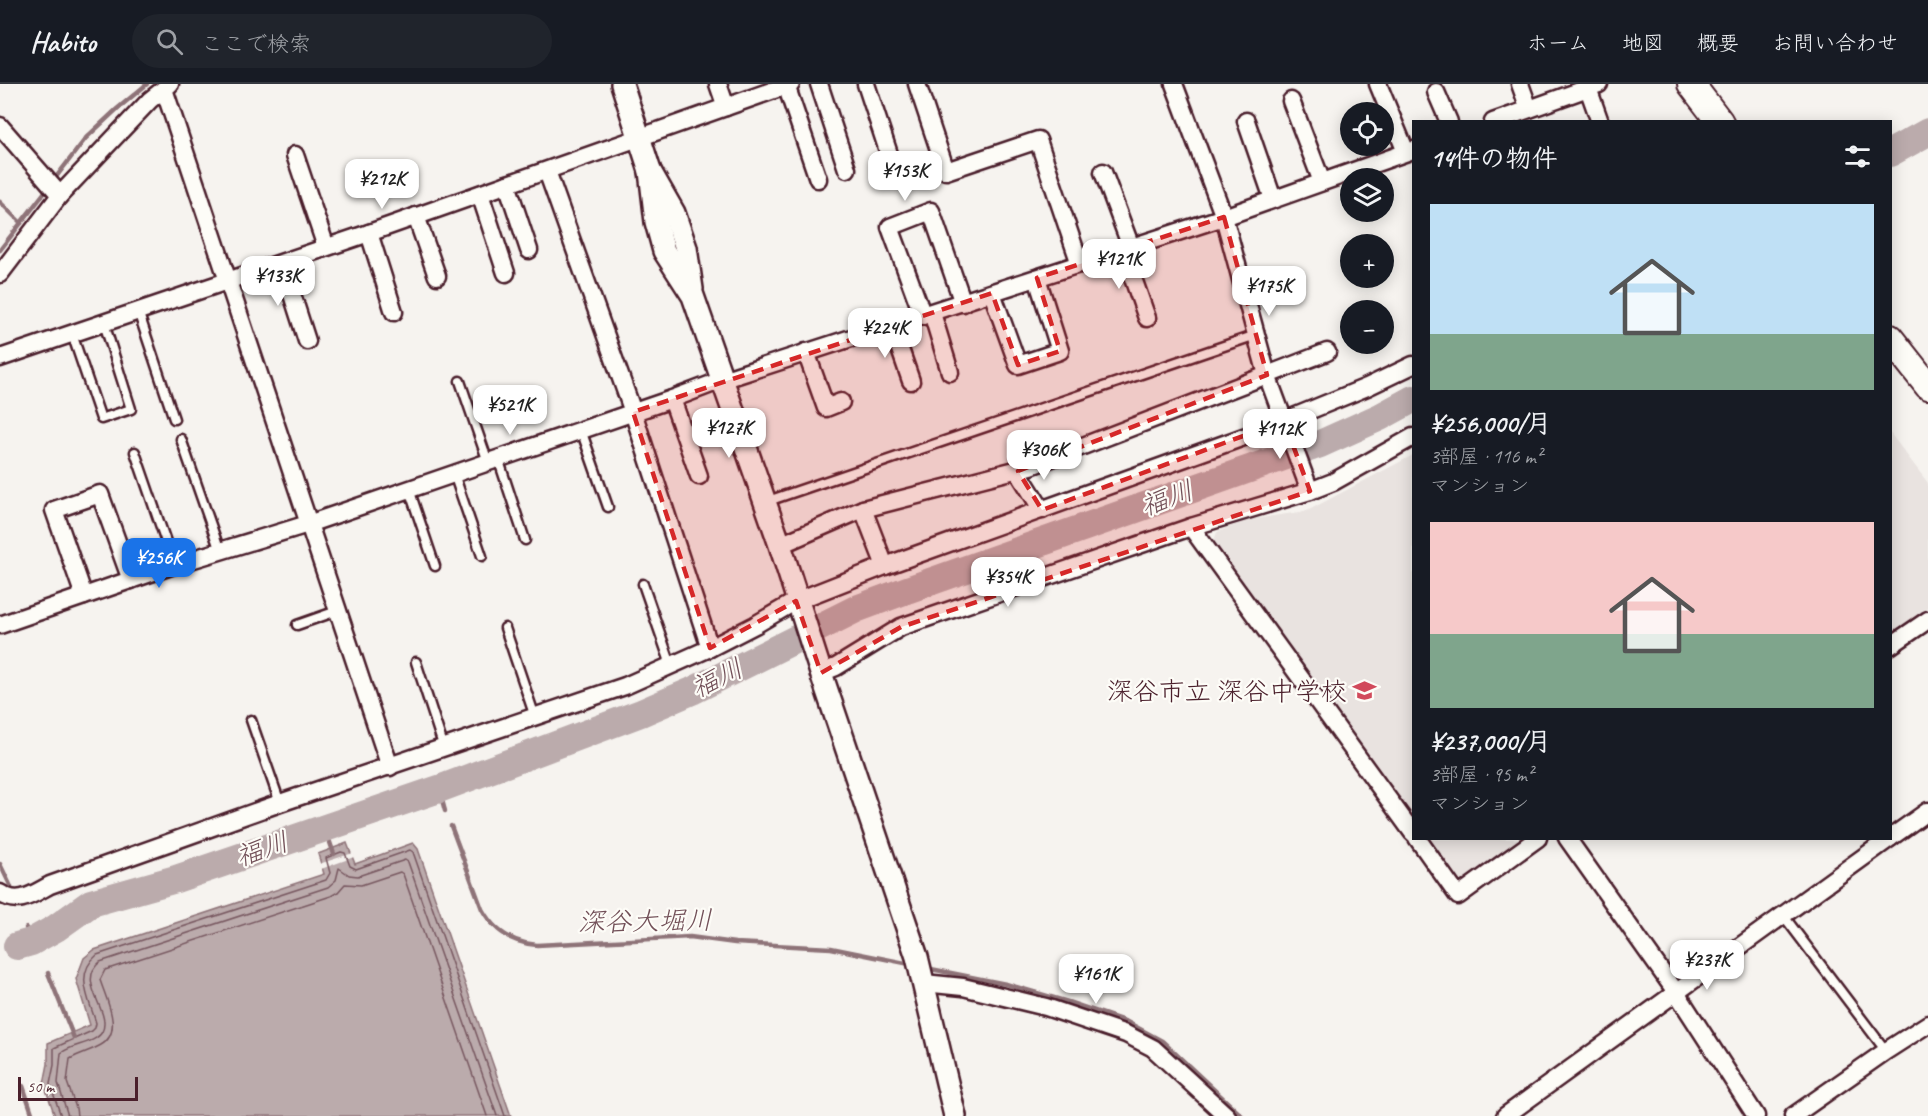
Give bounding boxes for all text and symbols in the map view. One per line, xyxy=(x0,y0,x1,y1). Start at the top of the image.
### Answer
search box xyxy=(132,14,552,68)
text: Habito xyxy=(30,24,96,59)
icon: search xyxy=(153,25,186,58)
text: ここで検索 xyxy=(201,30,311,58)
text: ホーム xyxy=(1527,30,1589,56)
text: 地図 xyxy=(1622,30,1664,56)
text: 概要 xyxy=(1697,30,1739,56)
text: お問い合わせ xyxy=(1772,30,1898,56)
map controls xyxy=(1340,102,1394,354)
button: locate xyxy=(1340,102,1394,156)
icon: filters xyxy=(1841,140,1874,173)
text: 14件の物件 xyxy=(1430,142,1557,175)
pin: ¥153K xyxy=(863,151,947,202)
text: ¥153K xyxy=(882,158,928,183)
pin: ¥212K xyxy=(340,159,424,210)
text: ¥212K xyxy=(359,166,405,191)
button: layers xyxy=(1340,168,1394,222)
button: + xyxy=(1340,234,1394,288)
pin: ¥121K xyxy=(1077,239,1161,290)
icon: home xyxy=(1598,243,1706,351)
text: ¥121K xyxy=(1096,246,1142,271)
pin: ¥133K xyxy=(236,256,320,307)
text: ¥133K xyxy=(255,263,301,288)
pin: ¥175K xyxy=(1227,266,1311,317)
text: ¥175K xyxy=(1246,273,1292,298)
button: − xyxy=(1340,300,1394,354)
pin: ¥224K xyxy=(843,308,927,359)
text: ¥224K xyxy=(862,315,908,340)
pin: ¥521K xyxy=(468,385,552,436)
text: ¥521K xyxy=(487,392,533,417)
text: ¥256,000/月 xyxy=(1430,407,1552,440)
pin: ¥127K xyxy=(687,408,771,459)
pin: ¥112K xyxy=(1238,409,1322,460)
text: ¥127K xyxy=(706,415,752,440)
text: ¥112K xyxy=(1257,416,1303,441)
pin: ¥306K xyxy=(1002,430,1086,481)
text: ¥306K xyxy=(1021,437,1067,462)
text: 3部屋 · 116 m² xyxy=(1430,444,1542,469)
water label: 福川 xyxy=(1136,473,1198,523)
text: マンション xyxy=(1430,473,1529,498)
pin: ¥256K xyxy=(117,538,201,589)
text: ¥256K xyxy=(136,545,182,570)
pin: ¥354K xyxy=(966,557,1050,608)
icon: home xyxy=(1598,561,1706,669)
text: ¥354K xyxy=(985,564,1031,589)
water label: 福川 xyxy=(685,651,749,705)
place label: 深谷市立 深谷中学校 xyxy=(1107,675,1347,708)
school or university icon: 深谷市立 深谷中学校 xyxy=(1352,678,1378,704)
text: ¥237,000/月 xyxy=(1430,725,1552,758)
text: 3部屋 · 95 m² xyxy=(1430,762,1533,787)
text: マンション xyxy=(1430,791,1529,816)
water label: 福川 xyxy=(231,824,293,874)
water label: 深谷大堀川 xyxy=(577,903,713,939)
pin: ¥237K xyxy=(1665,940,1749,991)
text: ¥237K xyxy=(1684,947,1730,972)
pin: ¥161K xyxy=(1054,954,1138,1005)
text: ¥161K xyxy=(1073,961,1119,986)
scale bar xyxy=(18,1074,138,1102)
text: 50 m xyxy=(27,1077,54,1097)

